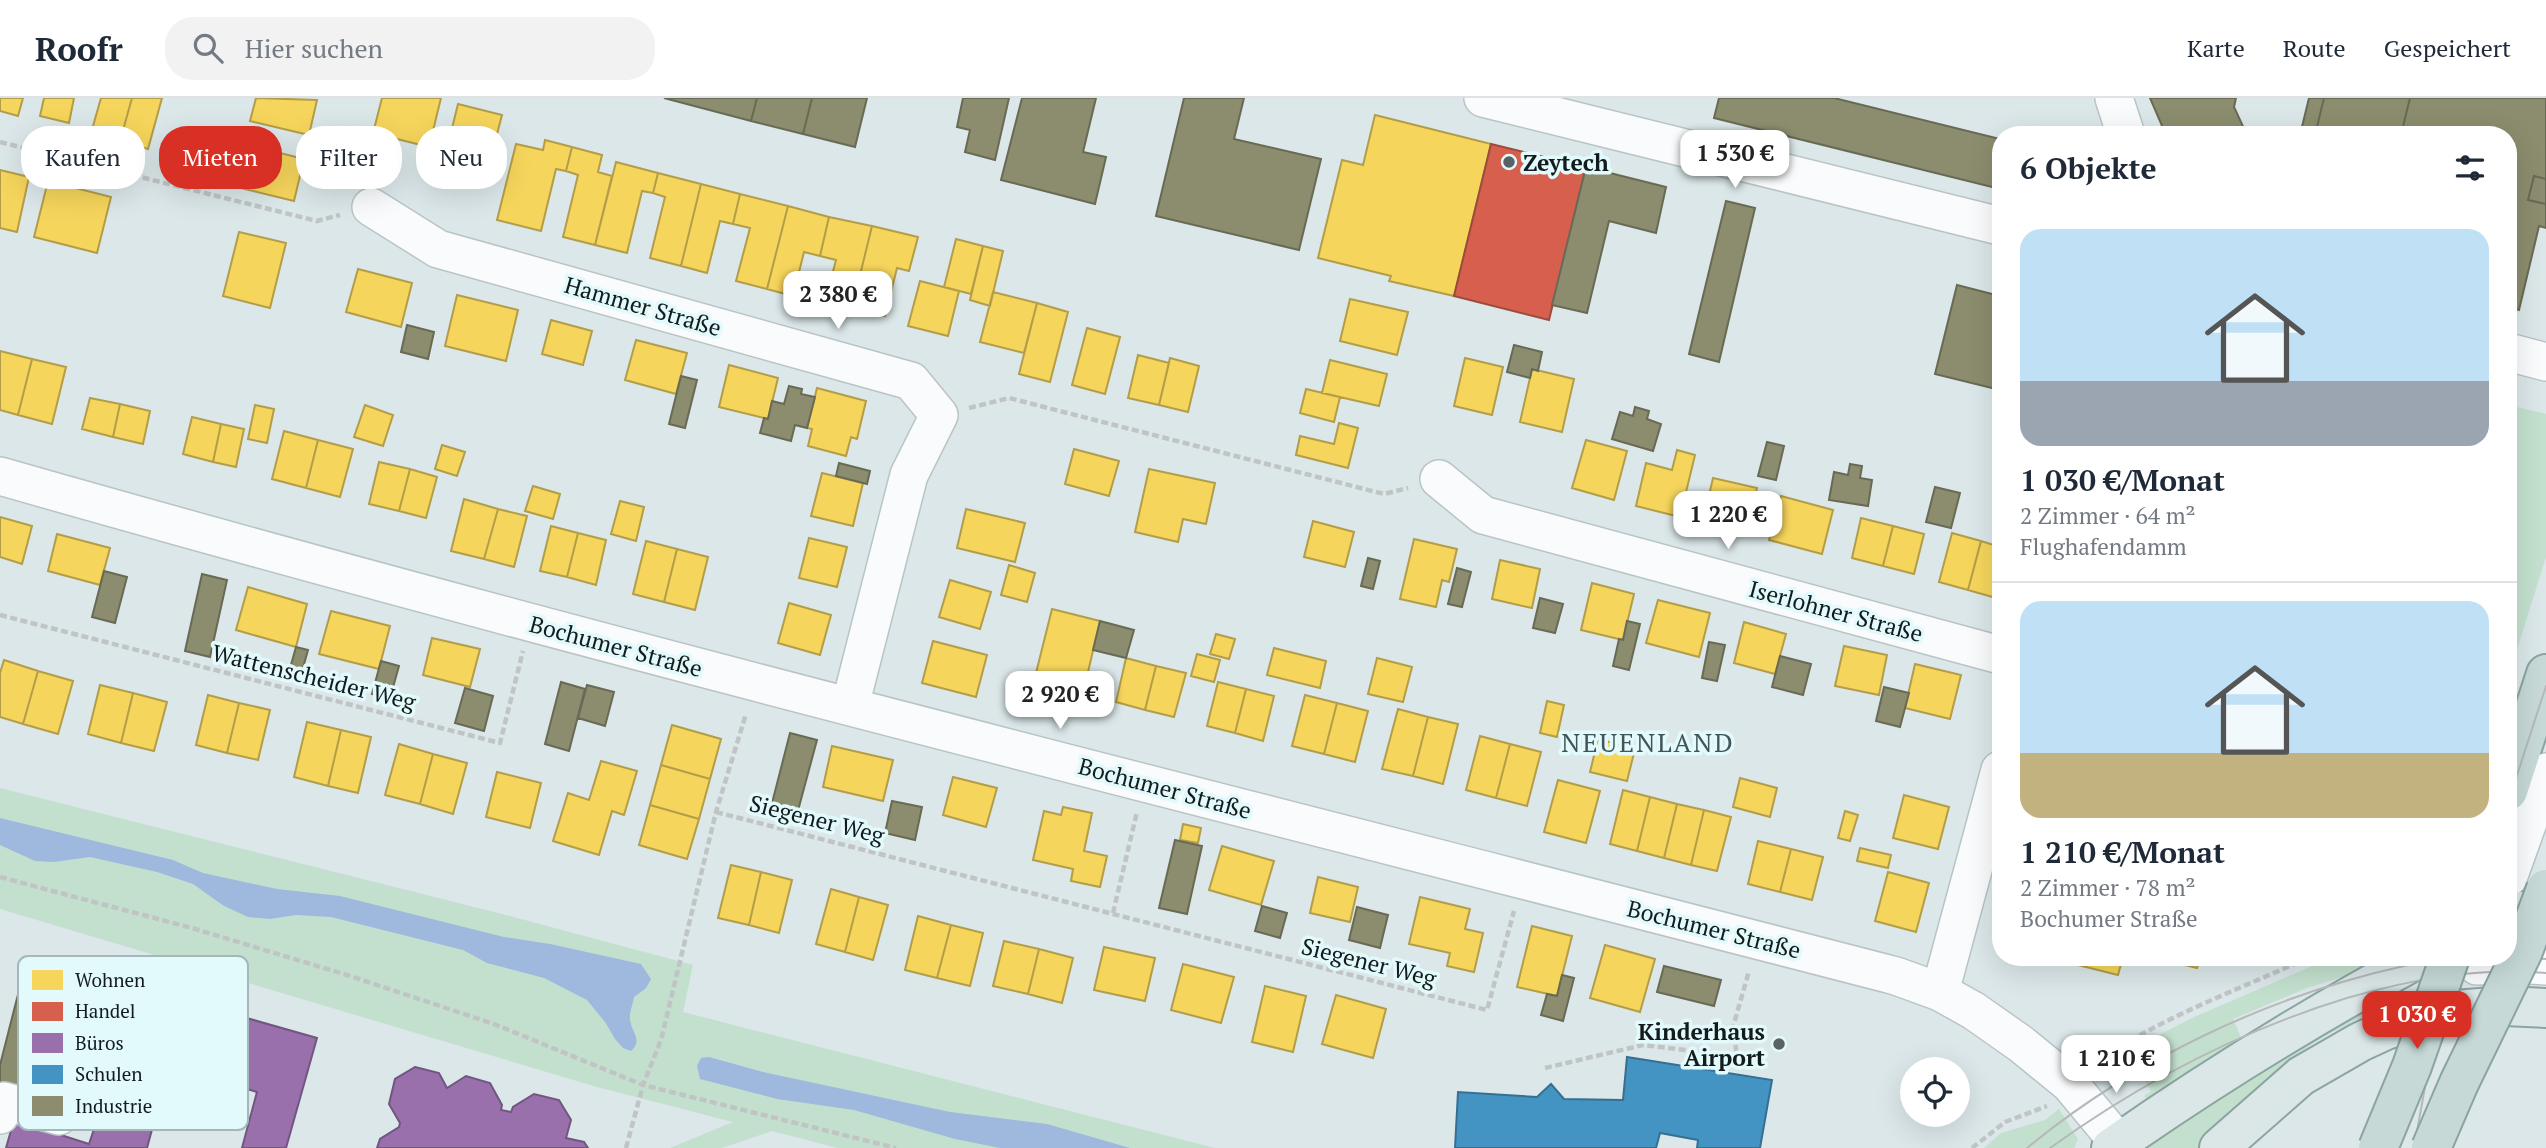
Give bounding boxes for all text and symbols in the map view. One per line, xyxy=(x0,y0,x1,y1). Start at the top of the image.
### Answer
search box xyxy=(165,17,655,80)
text: Roofr xyxy=(35,27,123,70)
icon: search xyxy=(189,29,227,67)
text: Hier suchen xyxy=(245,31,383,65)
text: Karte xyxy=(2187,32,2245,64)
text: Route xyxy=(2283,32,2346,64)
text: Gespeichert xyxy=(2384,32,2511,64)
chip: Kaufen xyxy=(21,126,145,189)
chip: Mieten xyxy=(159,126,282,189)
chip: Filter xyxy=(296,126,402,189)
chip: Neu xyxy=(416,126,507,189)
pin: 1 530 € xyxy=(1670,130,1800,190)
text: 1 530 € xyxy=(1696,137,1774,168)
place label: Zeytech xyxy=(1523,147,1609,178)
text: 6 Objekte xyxy=(2020,148,2157,188)
icon: filters xyxy=(2451,149,2489,187)
marker: Zeytech xyxy=(1501,154,1517,170)
street label: Hammer Straße xyxy=(561,269,725,343)
pin: 2 380 € xyxy=(773,272,903,331)
icon: home xyxy=(2192,275,2318,401)
text: 2 380 € xyxy=(799,278,877,309)
text: 1 030 €/Monat xyxy=(2020,460,2225,500)
pin: 1 220 € xyxy=(1663,491,1793,551)
text: 1 220 € xyxy=(1689,498,1767,529)
text: 2 Zimmer · 64 m² xyxy=(2020,500,2195,531)
text: Flughafendamm xyxy=(2020,531,2187,562)
street label: Iserlohner Straße xyxy=(1746,573,1926,649)
street label: Bochumer Straße xyxy=(526,608,706,684)
street label: Wattenscheider Weg xyxy=(209,637,420,718)
icon: home xyxy=(2192,647,2318,773)
pin: 2 920 € xyxy=(995,672,1125,731)
text: 2 920 € xyxy=(1021,678,1099,709)
district label: NEUENLAND xyxy=(1561,725,1735,759)
street label: Bochumer Straße xyxy=(1075,750,1255,826)
street label: Siegener Weg xyxy=(746,787,888,851)
text: 1 210 €/Monat xyxy=(2020,832,2225,872)
text: 2 Zimmer · 78 m² xyxy=(2020,872,2195,903)
street label: Bochumer Straße xyxy=(1624,892,1804,966)
text: Bochumer Straße xyxy=(2020,903,2198,934)
street label: Siegener Weg xyxy=(1298,930,1440,994)
legend xyxy=(18,956,248,1130)
text: Wohnen xyxy=(75,967,145,992)
pin: 1 030 € xyxy=(2352,992,2482,1051)
text: Handel xyxy=(75,998,136,1023)
text: 1 030 € xyxy=(2378,998,2456,1029)
place label: Kinderhaus Airport xyxy=(1638,1016,1765,1073)
text: Büros xyxy=(75,1030,124,1055)
pin: 1 210 € xyxy=(2051,1035,2181,1095)
marker: Kinderhaus Airport xyxy=(1771,1036,1787,1052)
text: 1 210 € xyxy=(2077,1042,2155,1073)
map controls xyxy=(1900,1057,1970,1127)
button: locate xyxy=(1900,1057,1970,1127)
text: Schulen xyxy=(75,1061,143,1086)
text: Industrie xyxy=(75,1093,152,1118)

